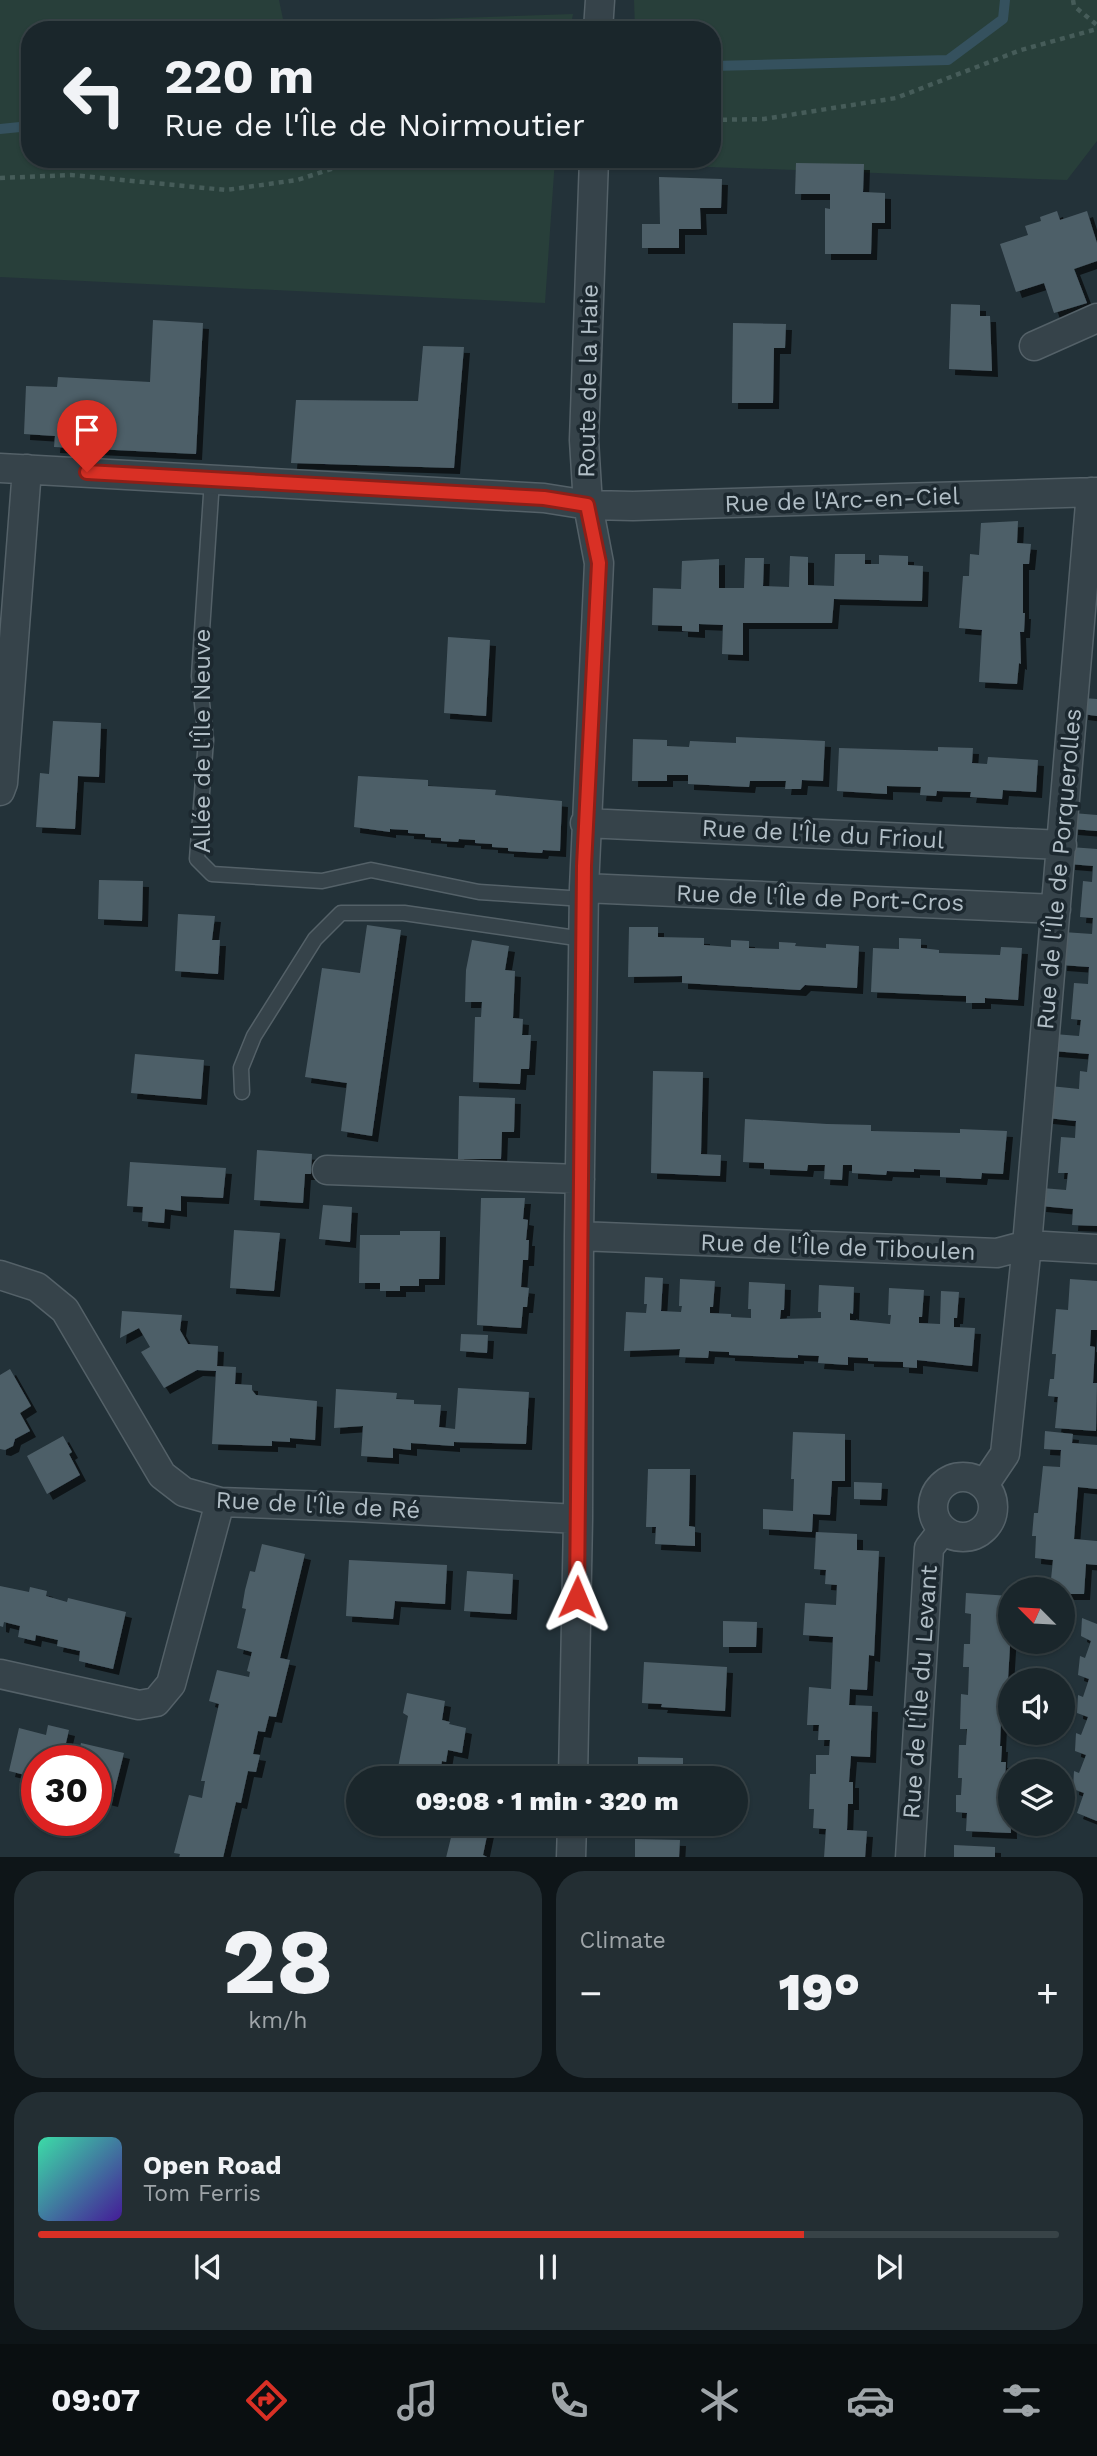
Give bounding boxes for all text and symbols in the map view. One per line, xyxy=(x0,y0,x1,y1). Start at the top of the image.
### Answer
text: 220 m xyxy=(164,47,314,105)
icon: left xyxy=(49,49,140,140)
text: Rue de l'Île de Noirmoutier xyxy=(164,106,585,144)
street label: Route de la Haie xyxy=(572,284,604,478)
pin xyxy=(57,400,117,472)
icon: arrive xyxy=(68,411,106,449)
street label: Rue de l'Arc-en-Ciel xyxy=(724,482,961,518)
street label: Allée de l'Île Neuve xyxy=(188,629,216,853)
street label: Rue de l'Île de Porquerolles xyxy=(1031,707,1087,1031)
street label: Rue de l'Île du Frioul xyxy=(701,814,946,854)
street label: Rue de l'Île de Port-Cros xyxy=(675,879,965,917)
street label: Rue de l'Île de Tiboulen xyxy=(700,1228,976,1266)
street label: Rue de l'Île de Ré xyxy=(215,1486,421,1524)
position arrow xyxy=(540,1560,614,1634)
street label: Rue de l'Île du Levant xyxy=(897,1564,943,1820)
north arrow xyxy=(998,1577,1074,1654)
map controls xyxy=(998,1577,1075,1836)
button: sound xyxy=(998,1668,1075,1745)
speed limit sign: 30 xyxy=(21,1745,112,1836)
button: layers xyxy=(998,1759,1075,1836)
text: 09:08 · 1 min · 320 m xyxy=(415,1786,679,1816)
text: 28 xyxy=(222,1908,333,2015)
text: Climate xyxy=(580,1927,666,1954)
text: 19° xyxy=(778,1962,860,2023)
text: − xyxy=(580,1971,602,2015)
text: + xyxy=(1036,1971,1059,2015)
text: km/h xyxy=(248,2007,307,2034)
text: Open Road xyxy=(143,2150,281,2180)
text: Tom Ferris xyxy=(143,2180,261,2207)
icon: previous xyxy=(189,2248,227,2286)
icon: pause xyxy=(529,2248,567,2286)
icon: next xyxy=(870,2248,908,2286)
icon: directions xyxy=(242,2376,291,2425)
icon: music xyxy=(393,2376,442,2425)
icon: phone xyxy=(544,2376,593,2425)
icon: climate xyxy=(695,2376,744,2425)
icon: car xyxy=(846,2376,895,2425)
icon: filters xyxy=(997,2376,1046,2425)
text: 09:07 xyxy=(51,2381,140,2419)

